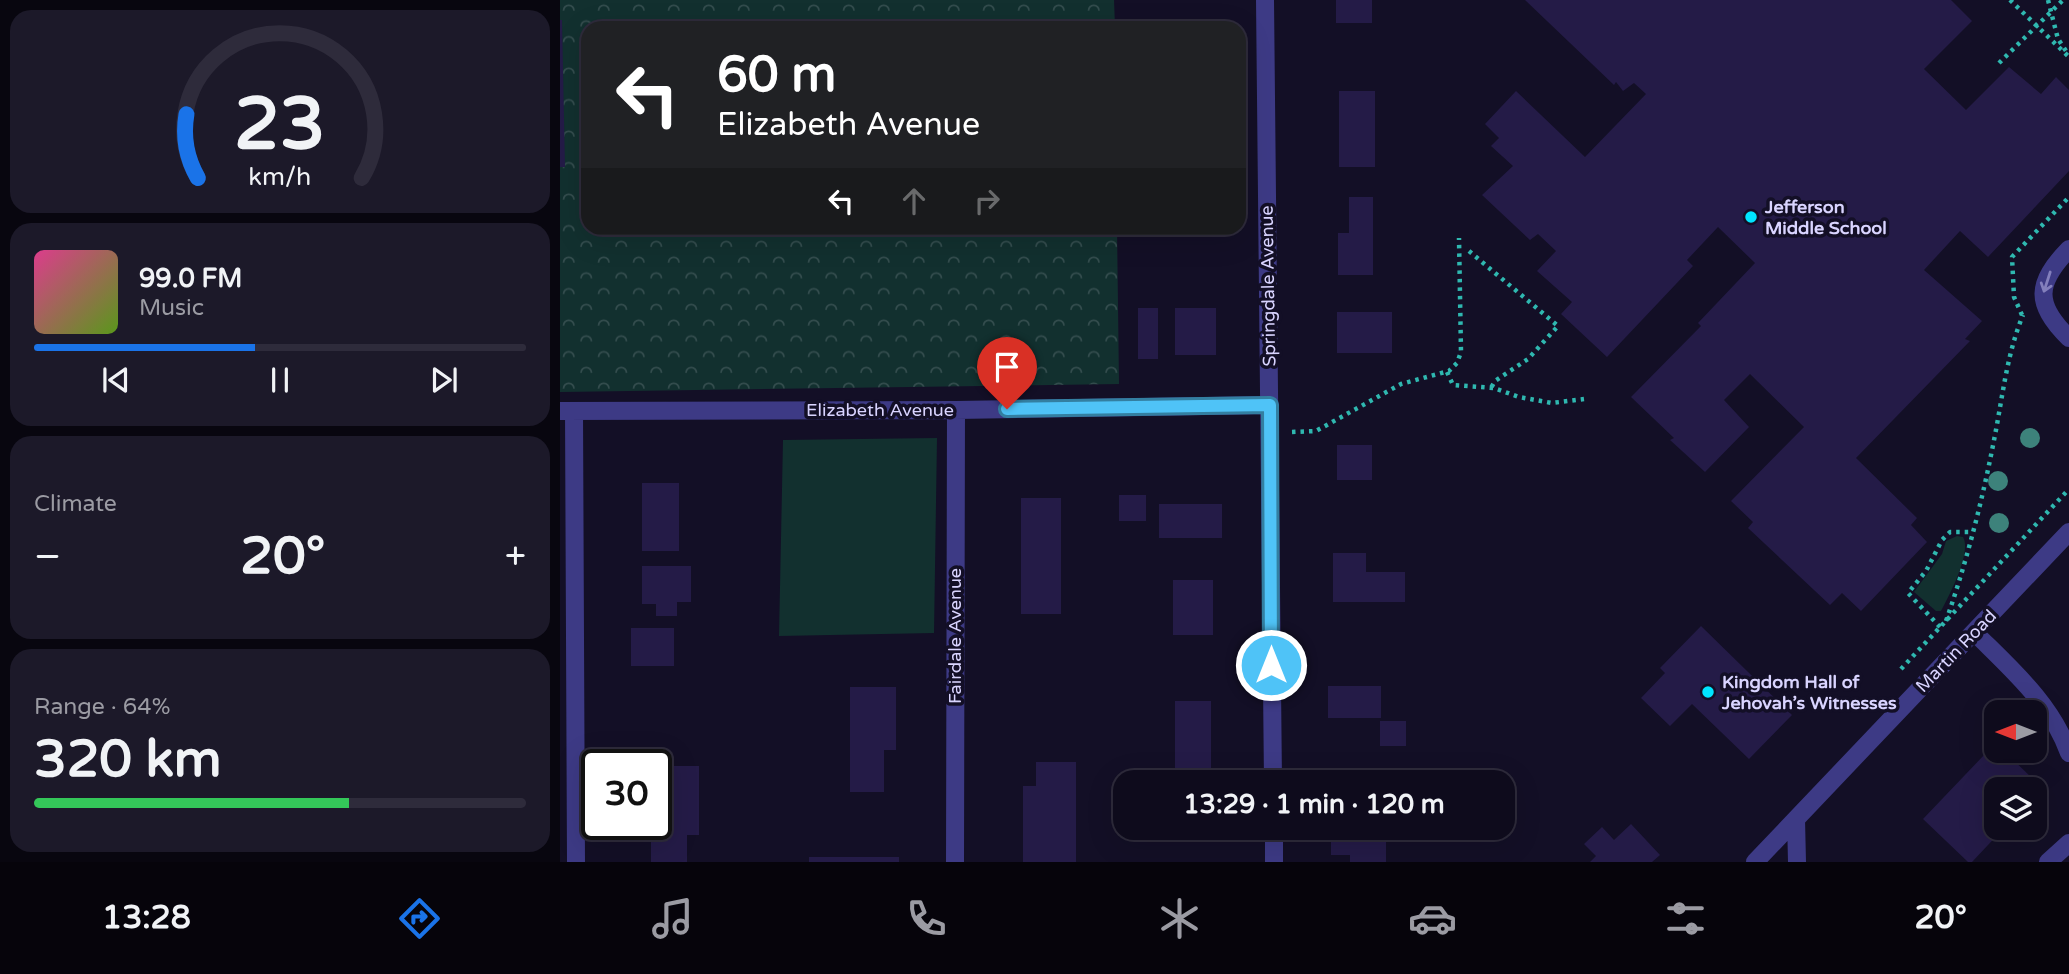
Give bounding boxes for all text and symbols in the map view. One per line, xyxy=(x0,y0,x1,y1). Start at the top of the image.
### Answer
text: 60 m xyxy=(717,46,836,105)
icon: left xyxy=(602,49,693,140)
text: 23 xyxy=(234,81,326,169)
text: Elizabeth Avenue xyxy=(717,106,980,144)
text: km/h xyxy=(249,161,311,191)
icon: left xyxy=(822,182,860,220)
icon: ahead xyxy=(895,182,933,220)
icon: right xyxy=(968,182,1006,220)
place label: Jefferson Middle School xyxy=(1764,196,1887,239)
street label: Springdale Avenue xyxy=(1256,205,1280,367)
marker: Jefferson Middle School xyxy=(1743,209,1759,225)
text: 99.0 FM xyxy=(139,263,242,294)
one-way arrow xyxy=(2040,271,2052,292)
text: Music xyxy=(139,294,204,322)
pin xyxy=(977,337,1037,409)
icon: arrive xyxy=(988,348,1026,386)
icon: previous xyxy=(97,361,135,399)
icon: pause xyxy=(261,361,299,399)
icon: next xyxy=(425,361,463,399)
street label: Elizabeth Avenue xyxy=(806,399,954,421)
text: Climate xyxy=(34,490,117,518)
text: 20° xyxy=(240,525,325,588)
text: − xyxy=(34,534,61,580)
text: + xyxy=(505,534,526,580)
street label: Fairdale Avenue xyxy=(944,568,966,704)
street label: Martin Road xyxy=(1911,605,2001,697)
position arrow xyxy=(1234,628,1308,702)
place label: Kingdom Hall of Jehovah’s Witnesses xyxy=(1721,671,1897,714)
marker: Kingdom Hall of Jehovah’s Witnesses xyxy=(1700,684,1716,700)
text: Range · 64% xyxy=(34,693,170,721)
north arrow xyxy=(1984,700,2048,763)
map controls xyxy=(1984,700,2047,840)
text: 320 km xyxy=(34,728,222,791)
speed limit sign: 30 xyxy=(581,749,672,840)
button: layers xyxy=(1984,777,2047,840)
text: 13:29 · 1 min · 120 m xyxy=(1183,789,1445,820)
icon: directions xyxy=(395,894,444,943)
icon: music xyxy=(648,894,697,943)
icon: phone xyxy=(902,894,951,943)
icon: climate xyxy=(1155,894,1204,943)
icon: car xyxy=(1408,894,1457,943)
icon: filters xyxy=(1661,894,1710,943)
text: 13:28 xyxy=(102,899,191,937)
text: 20° xyxy=(1914,899,1967,937)

